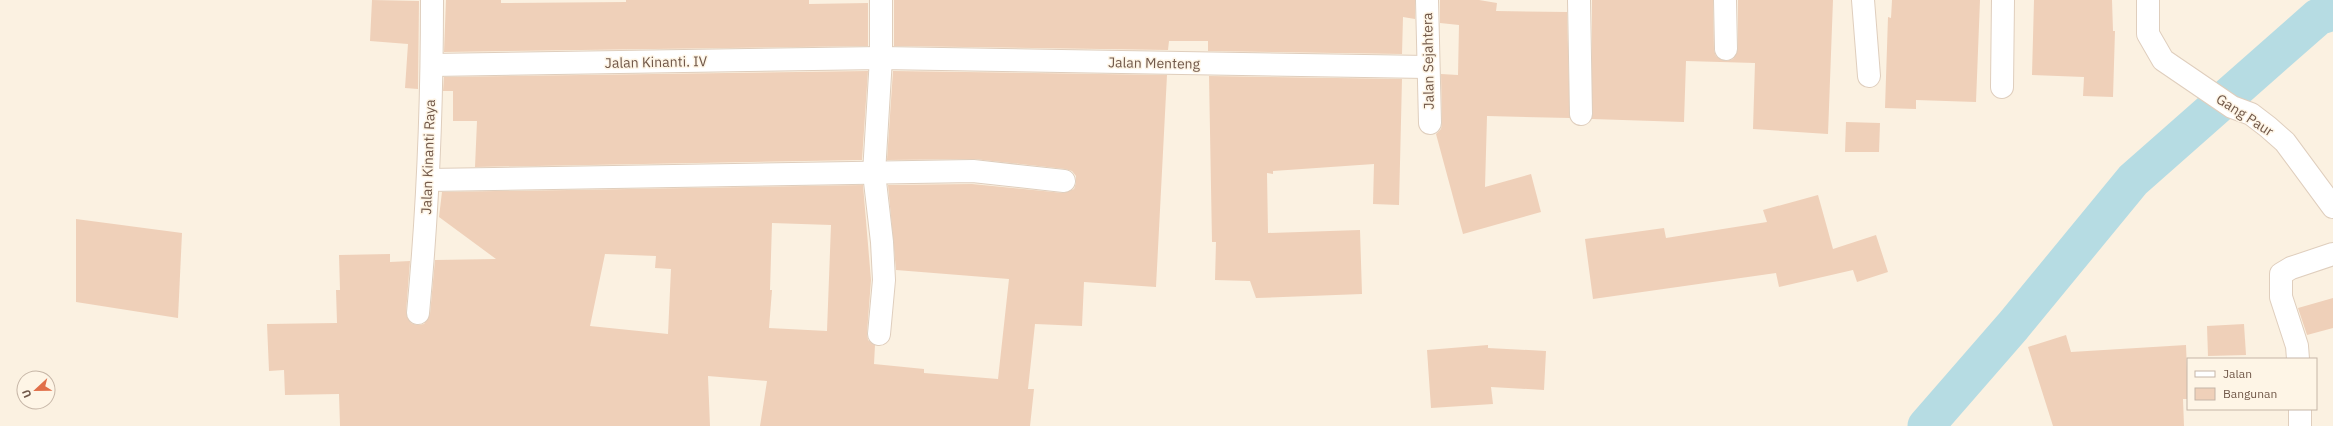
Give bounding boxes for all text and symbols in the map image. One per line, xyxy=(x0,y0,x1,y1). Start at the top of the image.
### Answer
street label: Jalan Sejahtera xyxy=(1418,12,1438,110)
street label: Jalan Kinanti. IV xyxy=(605,52,708,72)
street label: Jalan Menteng xyxy=(1108,53,1201,73)
street label: Gang Paur xyxy=(2213,90,2277,140)
street label: Jalan Kinanti Raya xyxy=(417,99,439,215)
legend xyxy=(2187,358,2317,410)
text: Jalan xyxy=(2223,366,2252,381)
north arrow xyxy=(16,370,56,410)
text: Bangunan xyxy=(2223,386,2277,401)
text: U xyxy=(19,388,35,400)

